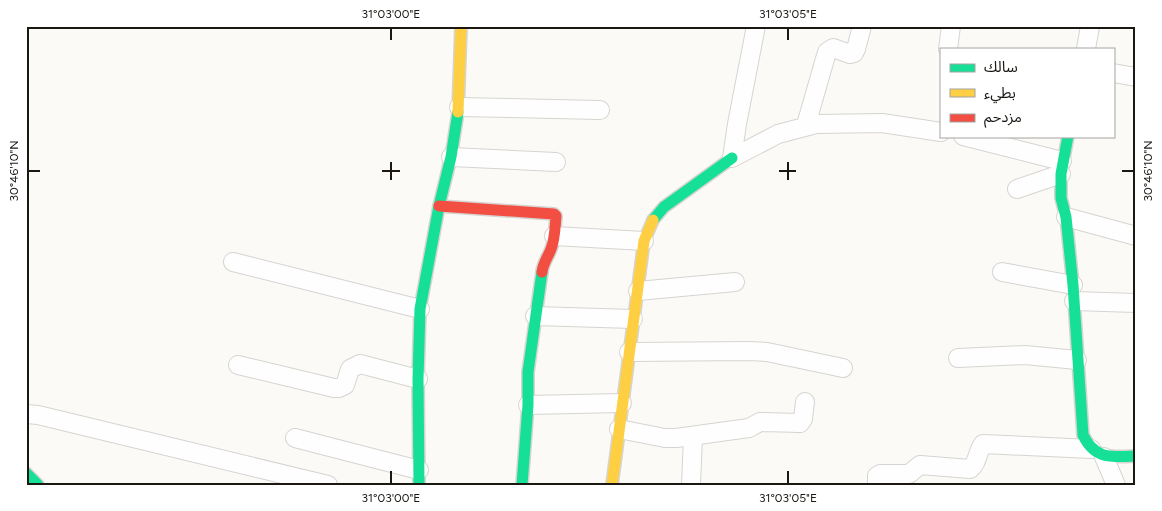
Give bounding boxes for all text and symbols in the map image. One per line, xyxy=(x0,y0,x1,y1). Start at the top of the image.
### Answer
text: 31°03'00"E xyxy=(362,7,420,21)
text: 31°03'05"E xyxy=(759,7,817,21)
legend xyxy=(940,48,1114,138)
text: سالك xyxy=(984,58,1018,76)
text: بطيء xyxy=(984,84,1016,104)
text: مزدحم xyxy=(984,108,1022,128)
text: 30°46'10"N xyxy=(7,140,21,202)
text: 30°46'10"N xyxy=(1141,140,1155,202)
text: 31°03'00"E xyxy=(362,491,420,505)
text: 31°03'05"E xyxy=(759,491,817,505)

